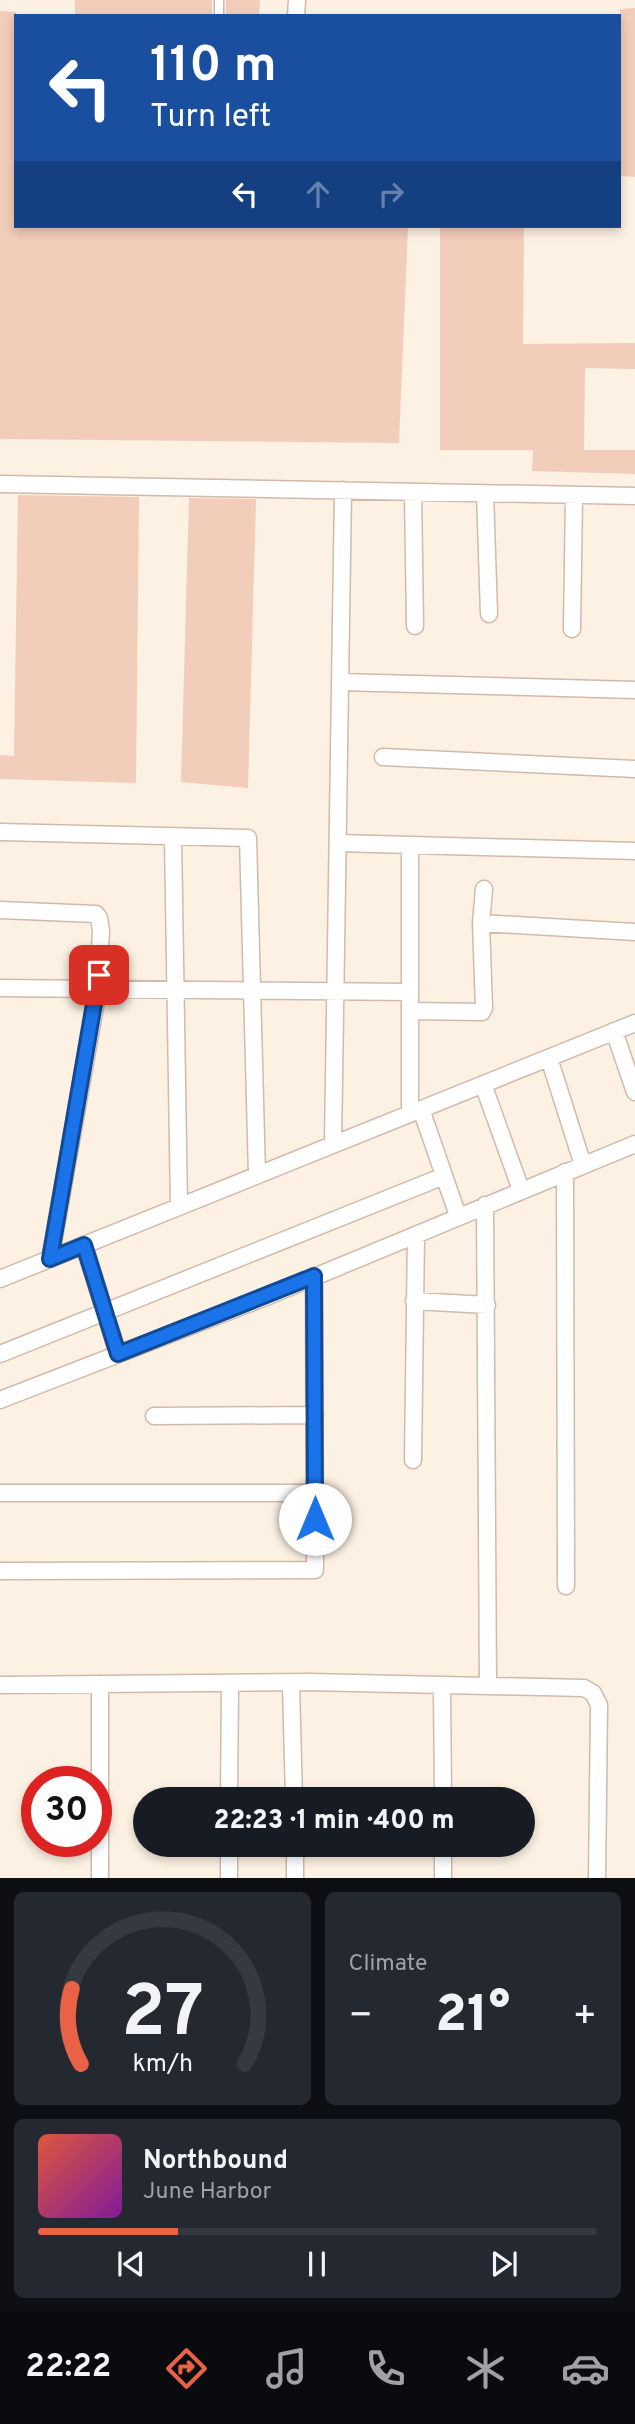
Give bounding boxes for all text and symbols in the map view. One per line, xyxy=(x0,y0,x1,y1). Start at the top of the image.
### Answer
text: 110 m xyxy=(150,37,277,99)
icon: left xyxy=(35,42,126,133)
text: Turn left xyxy=(150,98,271,138)
icon: left xyxy=(226,175,264,213)
icon: ahead xyxy=(299,175,337,213)
icon: right xyxy=(372,175,410,213)
pin xyxy=(69,945,129,1005)
icon: arrive xyxy=(80,956,118,994)
position arrow xyxy=(278,1482,352,1556)
speed limit sign: 30 xyxy=(21,1766,112,1857)
text: 22:23 · 1 min · 400 m xyxy=(214,1805,454,1838)
text: Climate xyxy=(349,1950,427,1979)
text: 27 xyxy=(121,1971,204,2063)
text: 21° xyxy=(435,1984,510,2050)
text: − xyxy=(349,1993,373,2042)
text: + xyxy=(572,1993,597,2042)
text: km/h xyxy=(132,2049,193,2081)
text: Northbound xyxy=(143,2145,288,2178)
text: June Harbor xyxy=(143,2178,271,2207)
icon: previous xyxy=(112,2245,150,2283)
icon: pause xyxy=(298,2245,336,2283)
icon: next xyxy=(485,2245,523,2283)
icon: directions xyxy=(162,2344,211,2393)
icon: music xyxy=(262,2344,311,2393)
icon: phone xyxy=(361,2344,410,2393)
icon: climate xyxy=(461,2344,510,2393)
icon: car xyxy=(561,2344,610,2393)
text: 22:22 xyxy=(25,2348,111,2388)

